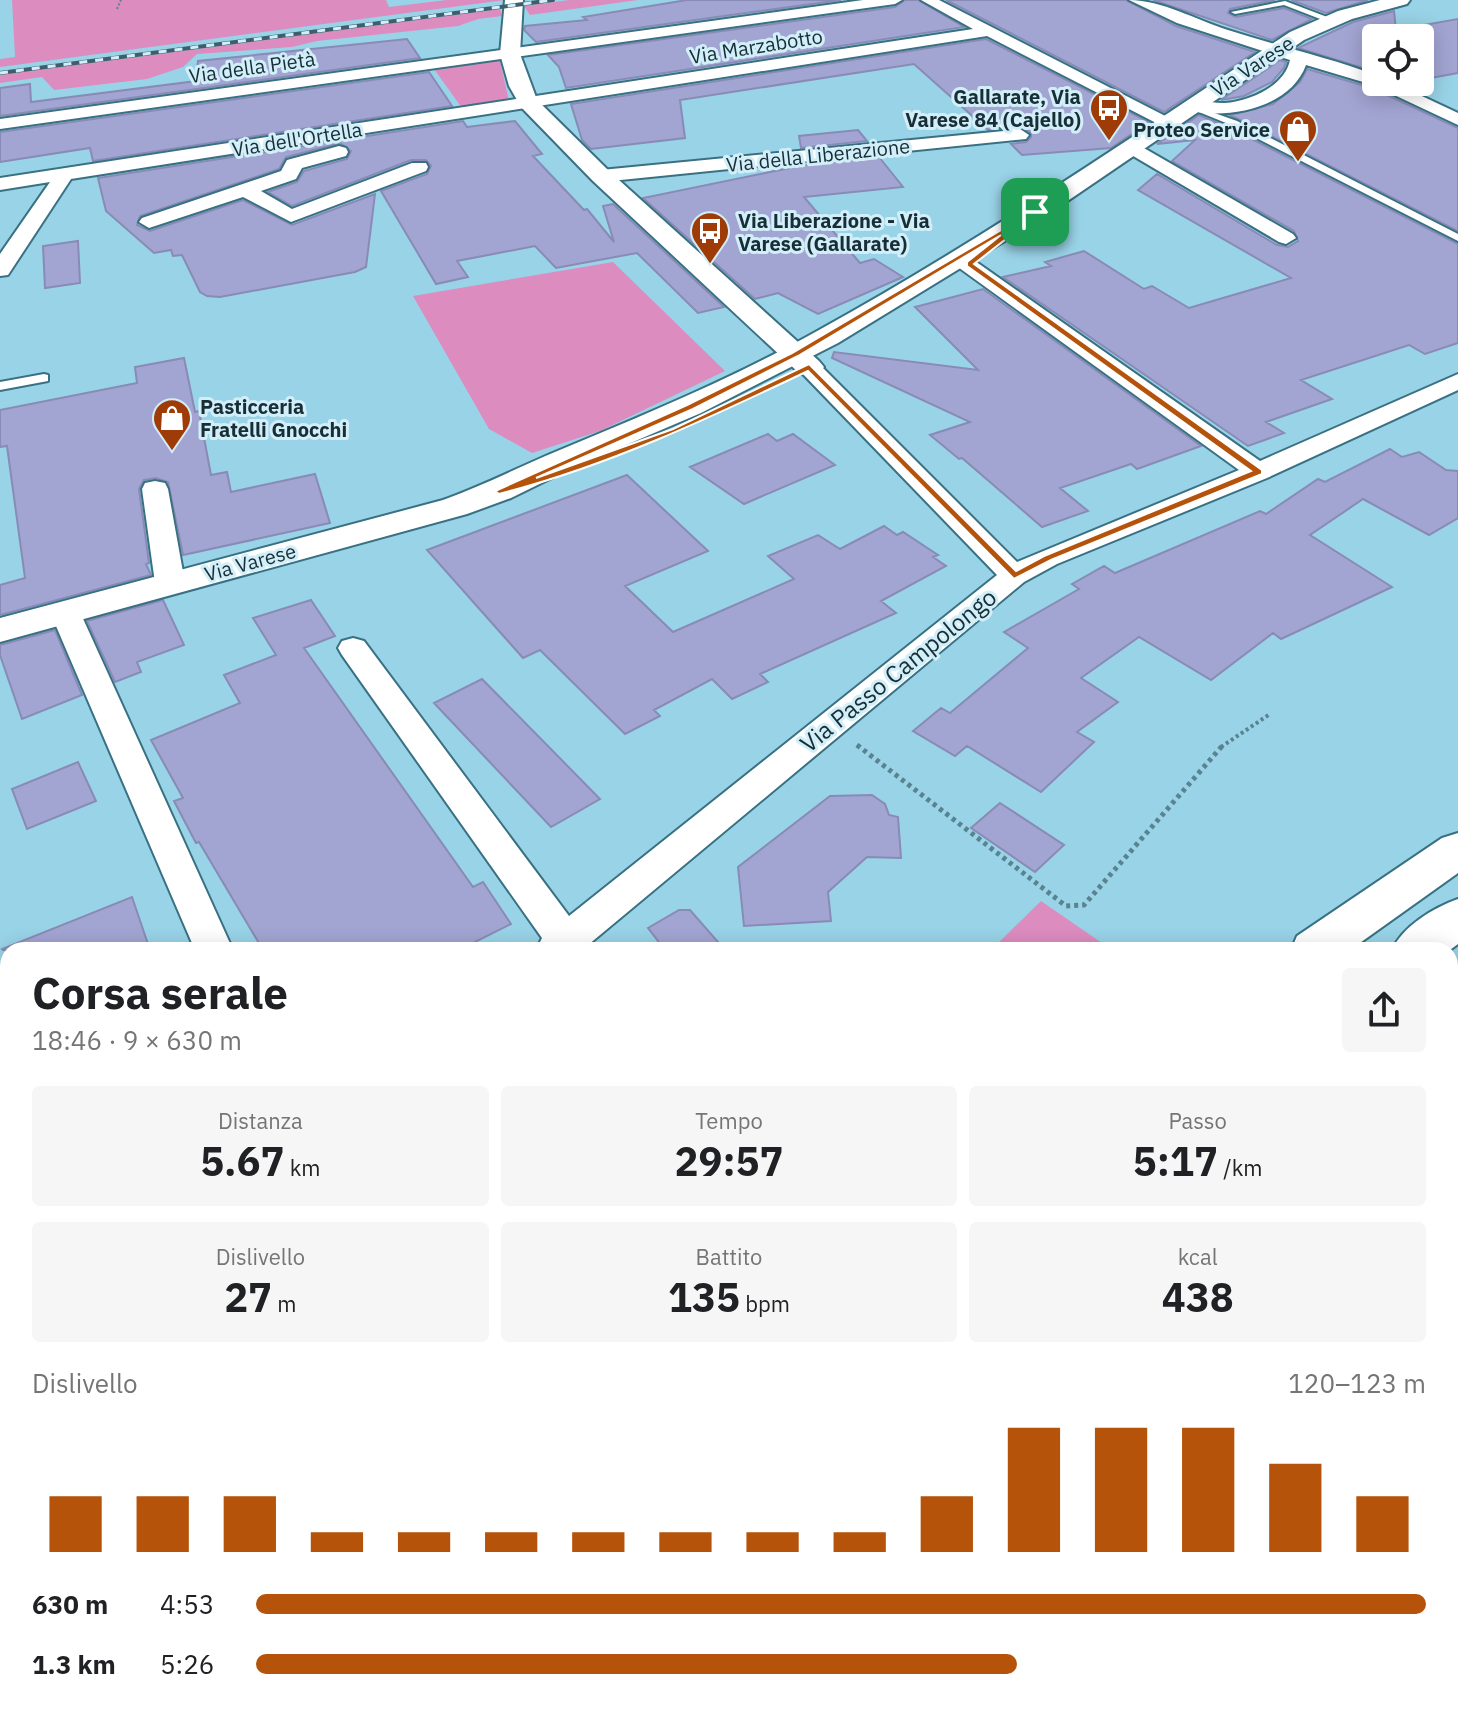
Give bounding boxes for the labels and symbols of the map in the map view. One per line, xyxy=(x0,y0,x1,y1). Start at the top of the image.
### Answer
street label: Via Marzabotto xyxy=(687,22,825,70)
street label: Via Varese xyxy=(1205,29,1299,103)
street label: Via della Pietà xyxy=(187,45,317,89)
place label: Gallarate, Via Varese 84 (Cajello) xyxy=(905,83,1081,133)
bus stop icon: Gallarate, Via Varese 84 (Cajello) xyxy=(1088,87,1130,142)
shop icon: Proteo Service xyxy=(1277,108,1319,163)
street label: Via dell'Ortella xyxy=(230,115,364,163)
place label: Proteo Service xyxy=(1133,116,1270,143)
street label: Via della Liberazione xyxy=(725,132,911,178)
pin xyxy=(1001,178,1069,246)
place label: Via Liberazione - Via Varese (Gallarate) xyxy=(738,207,930,257)
bus stop icon: Via Liberazione - Via Varese (Gallarate) xyxy=(689,210,731,265)
place label: Pasticceria Fratelli Gnocchi xyxy=(200,393,347,443)
shop icon: Pasticceria Fratelli Gnocchi xyxy=(151,397,193,452)
street label: Via Varese xyxy=(201,537,299,587)
street label: Via Passo Campolongo xyxy=(793,581,1003,759)

